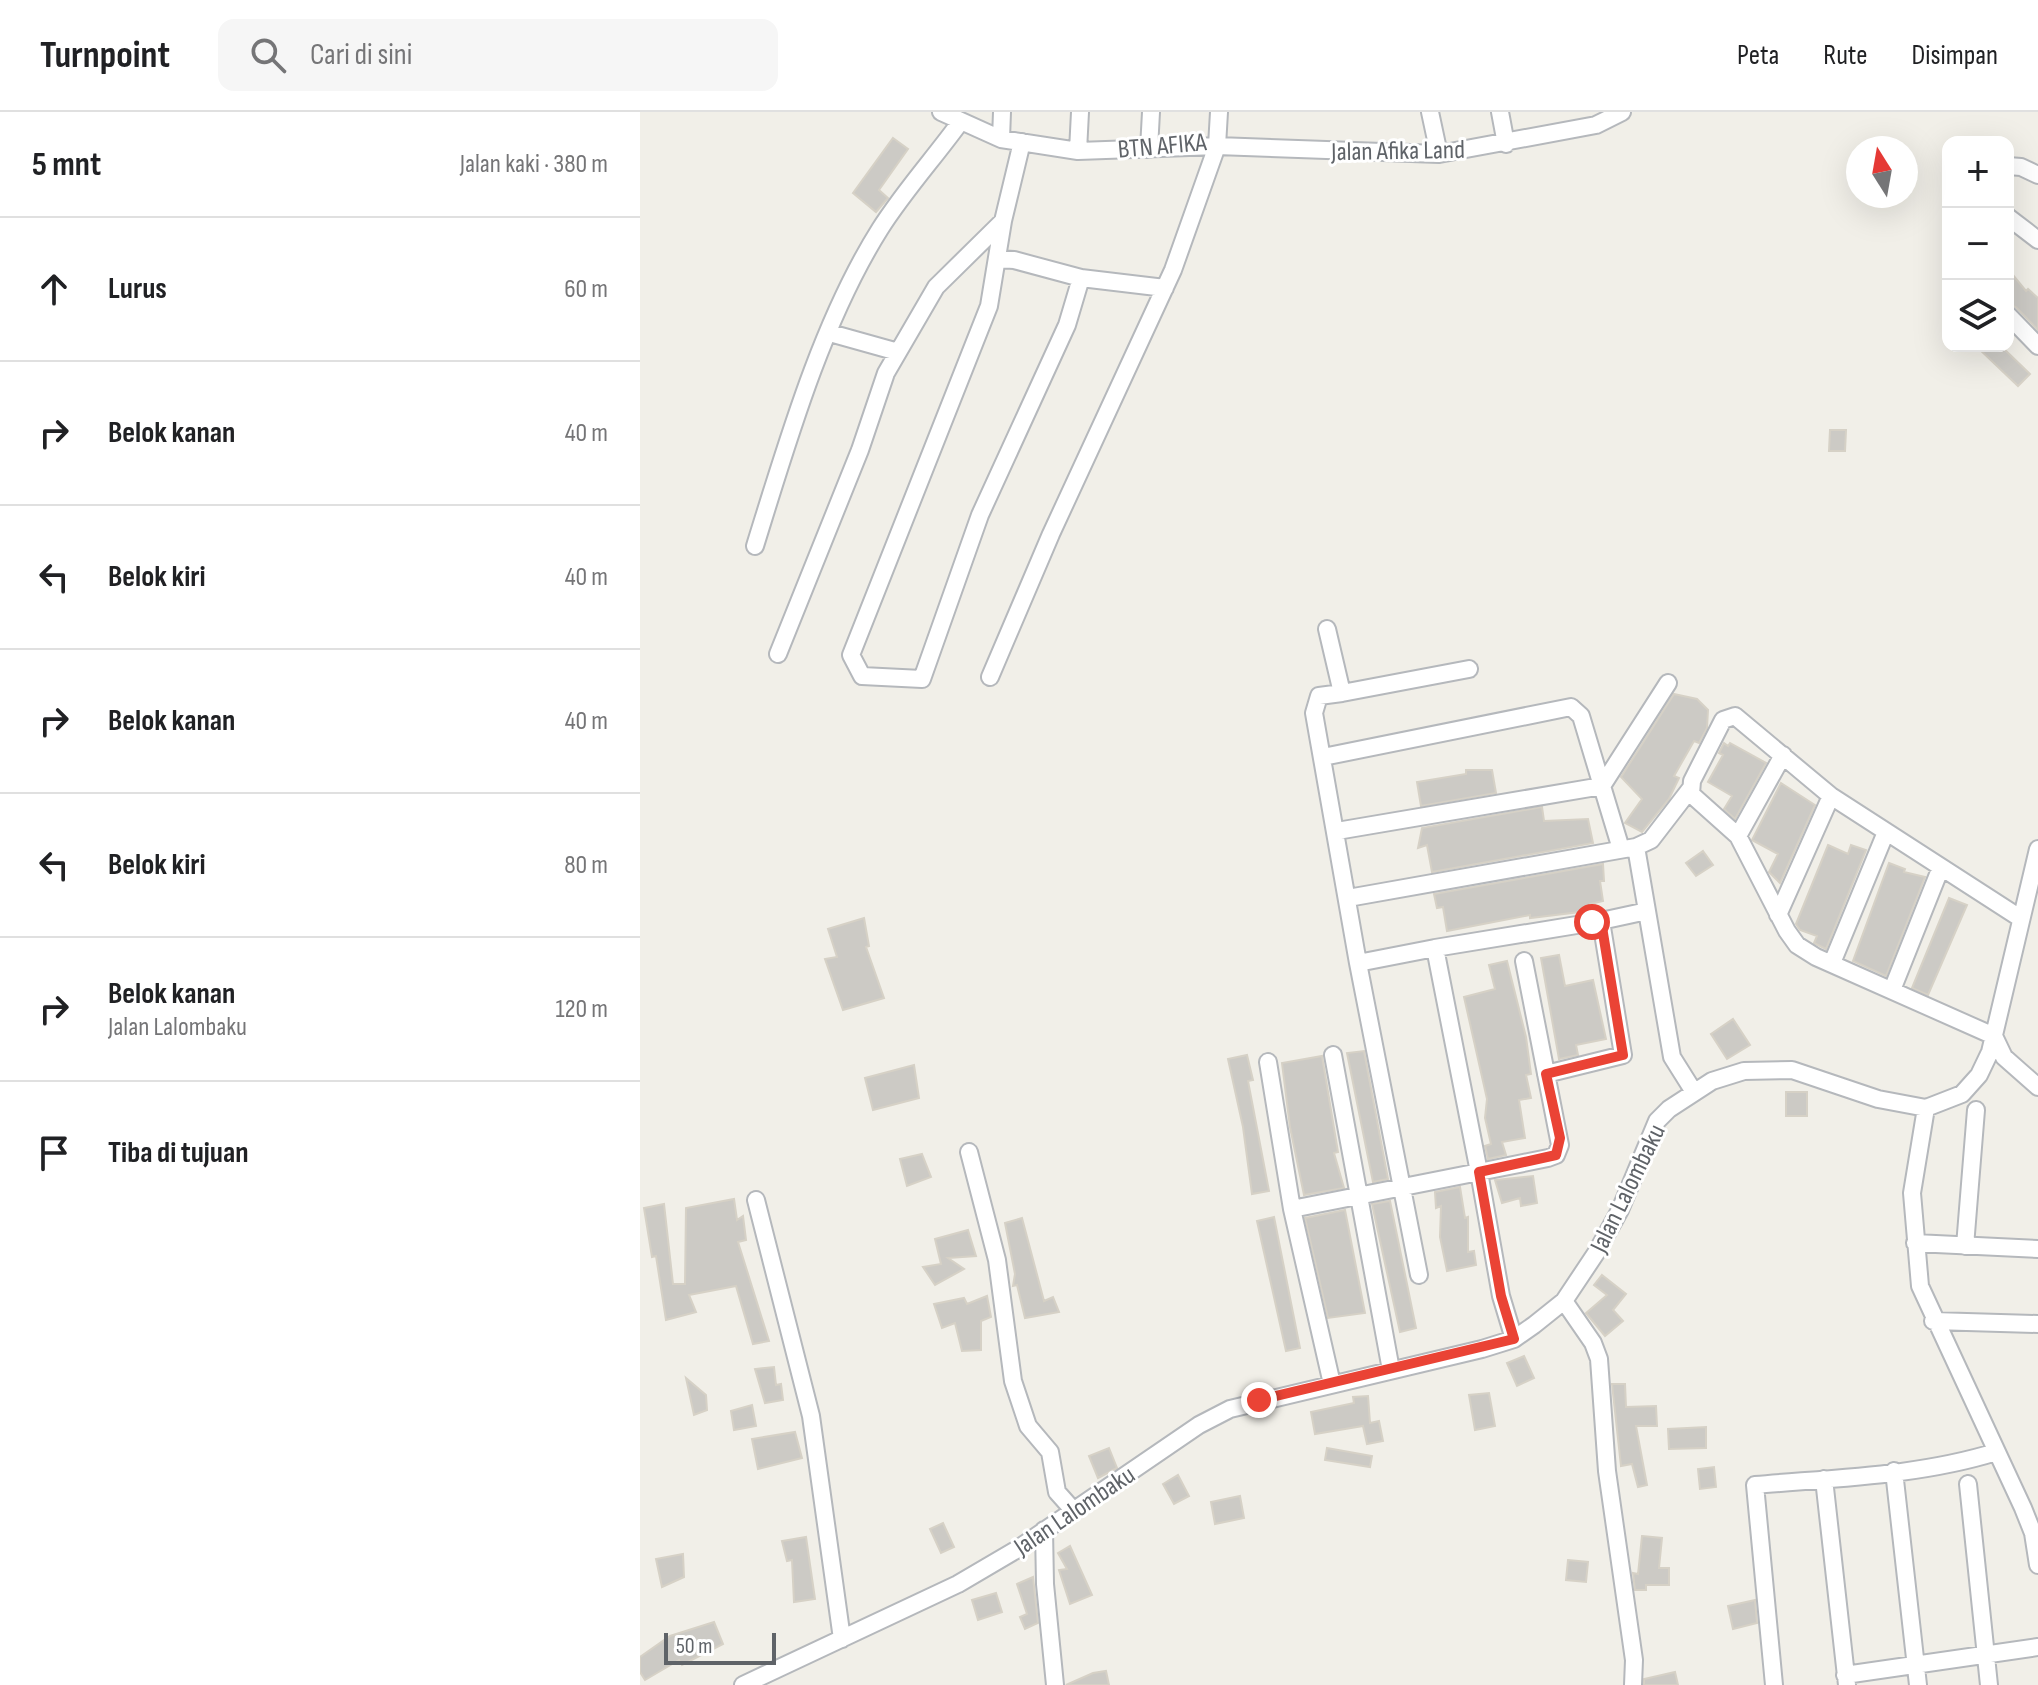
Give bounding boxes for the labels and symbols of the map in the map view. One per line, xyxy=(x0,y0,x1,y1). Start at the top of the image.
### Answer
street label: BTN AFIKA xyxy=(1116,127,1209,166)
street label: Jalan Afika Land xyxy=(1330,135,1465,168)
north arrow xyxy=(1846,136,1918,208)
route start xyxy=(1574,904,1610,940)
street label: Jalan Lalombaku xyxy=(1584,1119,1673,1259)
route end xyxy=(1241,1382,1277,1418)
street label: Jalan Lalombaku xyxy=(1008,1460,1141,1564)
scale bar xyxy=(664,1629,776,1665)

